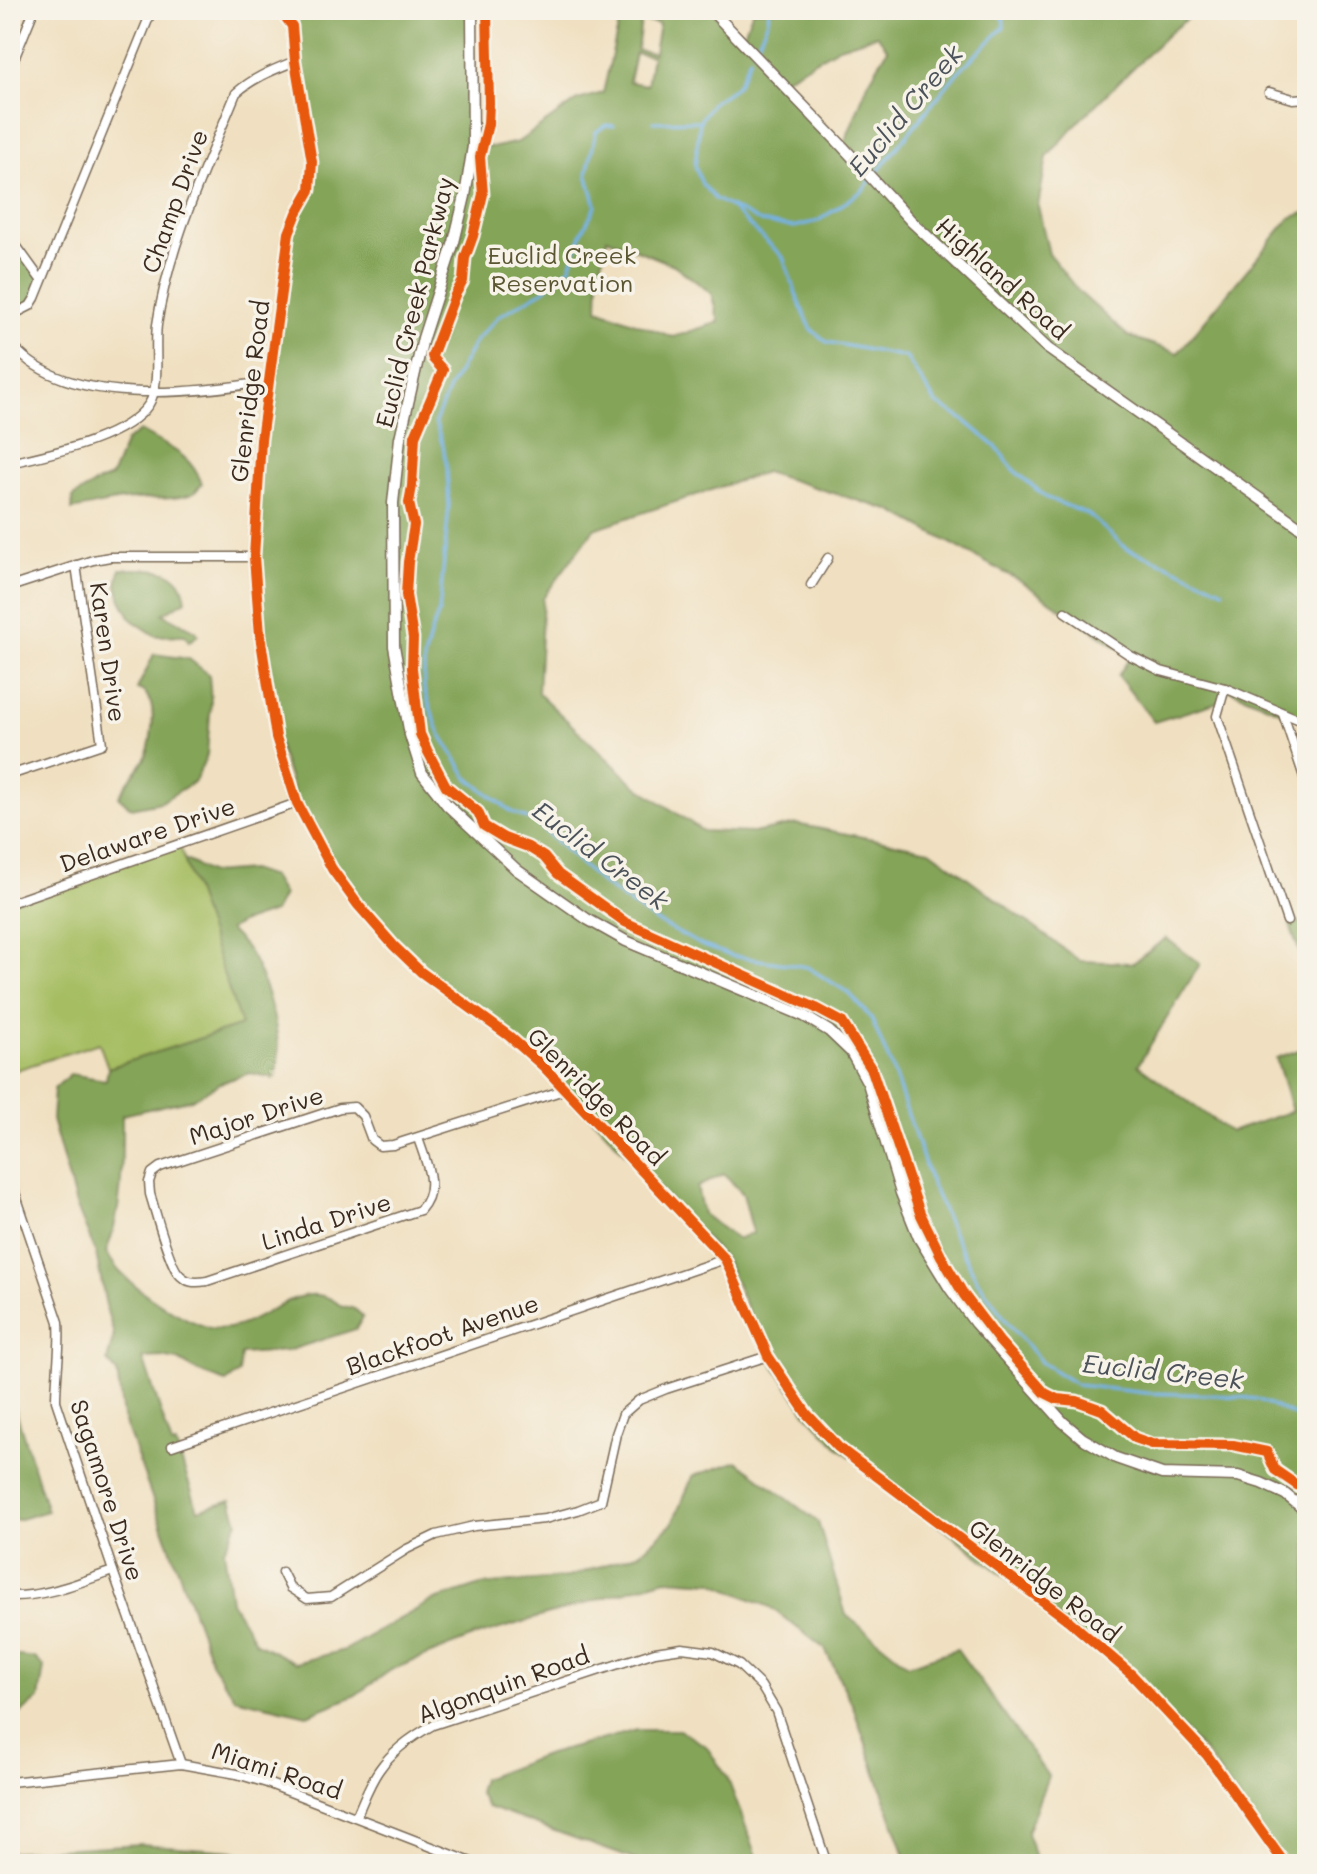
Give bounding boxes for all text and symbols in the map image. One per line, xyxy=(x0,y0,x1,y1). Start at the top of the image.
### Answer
water label: Euclid Creek xyxy=(840,36,971,183)
street label: Champ Drive xyxy=(134,125,214,277)
street label: Euclid Creek Parkway xyxy=(368,174,460,430)
street label: Highland Road xyxy=(930,210,1076,346)
park label: Euclid Creek Reservation xyxy=(488,239,636,298)
street label: Glenridge Road xyxy=(222,298,276,484)
street label: Karen Drive xyxy=(84,580,134,724)
street label: Delaware Drive xyxy=(55,789,239,879)
water label: Euclid Creek xyxy=(526,793,677,918)
street label: Glenridge Road xyxy=(521,1020,673,1172)
street label: Major Drive xyxy=(185,1079,327,1151)
street label: Linda Drive xyxy=(257,1185,395,1257)
street label: Blackfoot Avenue xyxy=(342,1286,542,1382)
water label: Euclid Creek xyxy=(1081,1346,1246,1396)
street label: Sagamore Drive xyxy=(64,1395,152,1585)
street label: Glenridge Road xyxy=(963,1512,1127,1648)
street label: Algonquin Road xyxy=(413,1639,593,1729)
street label: Miami Road xyxy=(208,1734,346,1806)

